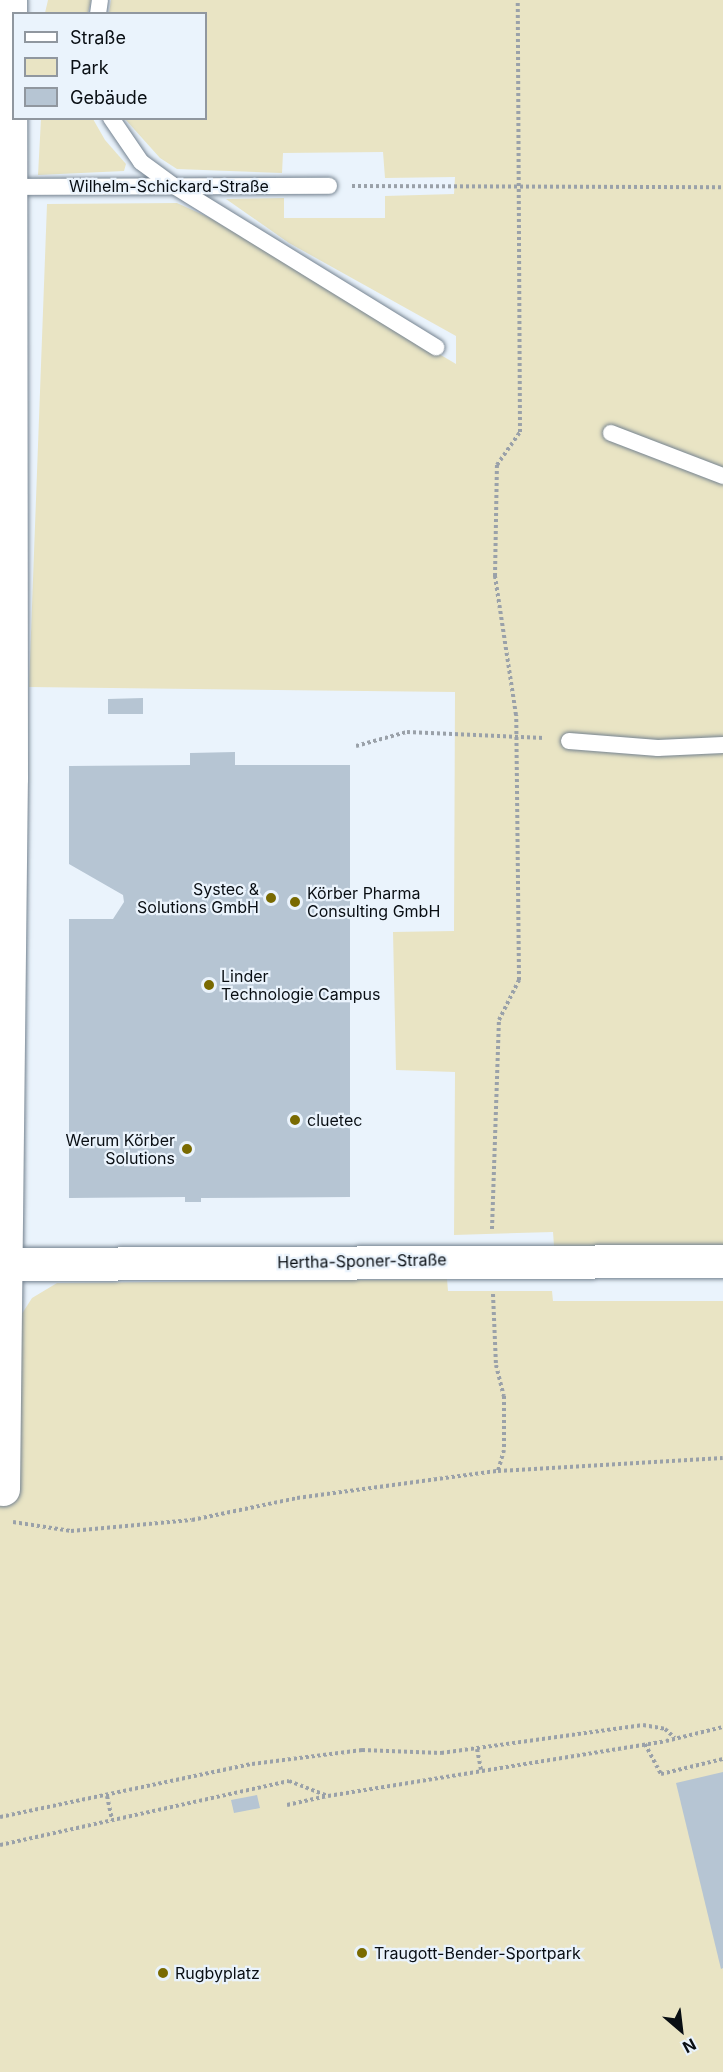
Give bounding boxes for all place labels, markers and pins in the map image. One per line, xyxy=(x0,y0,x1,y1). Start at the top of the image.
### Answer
place label: Systec & Solutions GmbH xyxy=(137,879,259,917)
place label: Körber Pharma Consulting GmbH xyxy=(307,883,440,921)
marker: Systec & Solutions GmbH xyxy=(264,891,278,905)
marker: Körber Pharma Consulting GmbH xyxy=(288,895,302,909)
place label: Linder Technologie Campus xyxy=(221,966,380,1004)
marker: Linder Technologie Campus xyxy=(202,978,216,992)
place label: cluetec xyxy=(307,1110,362,1130)
marker: cluetec xyxy=(288,1113,302,1127)
place label: Werum Körber Solutions xyxy=(66,1130,175,1168)
marker: Werum Körber Solutions xyxy=(180,1142,194,1156)
place label: Traugott-Bender-Sportpark xyxy=(374,1943,581,1963)
marker: Traugott-Bender-Sportpark xyxy=(355,1946,369,1960)
place label: Rugbyplatz xyxy=(175,1963,260,1983)
marker: Rugbyplatz xyxy=(156,1966,170,1980)

